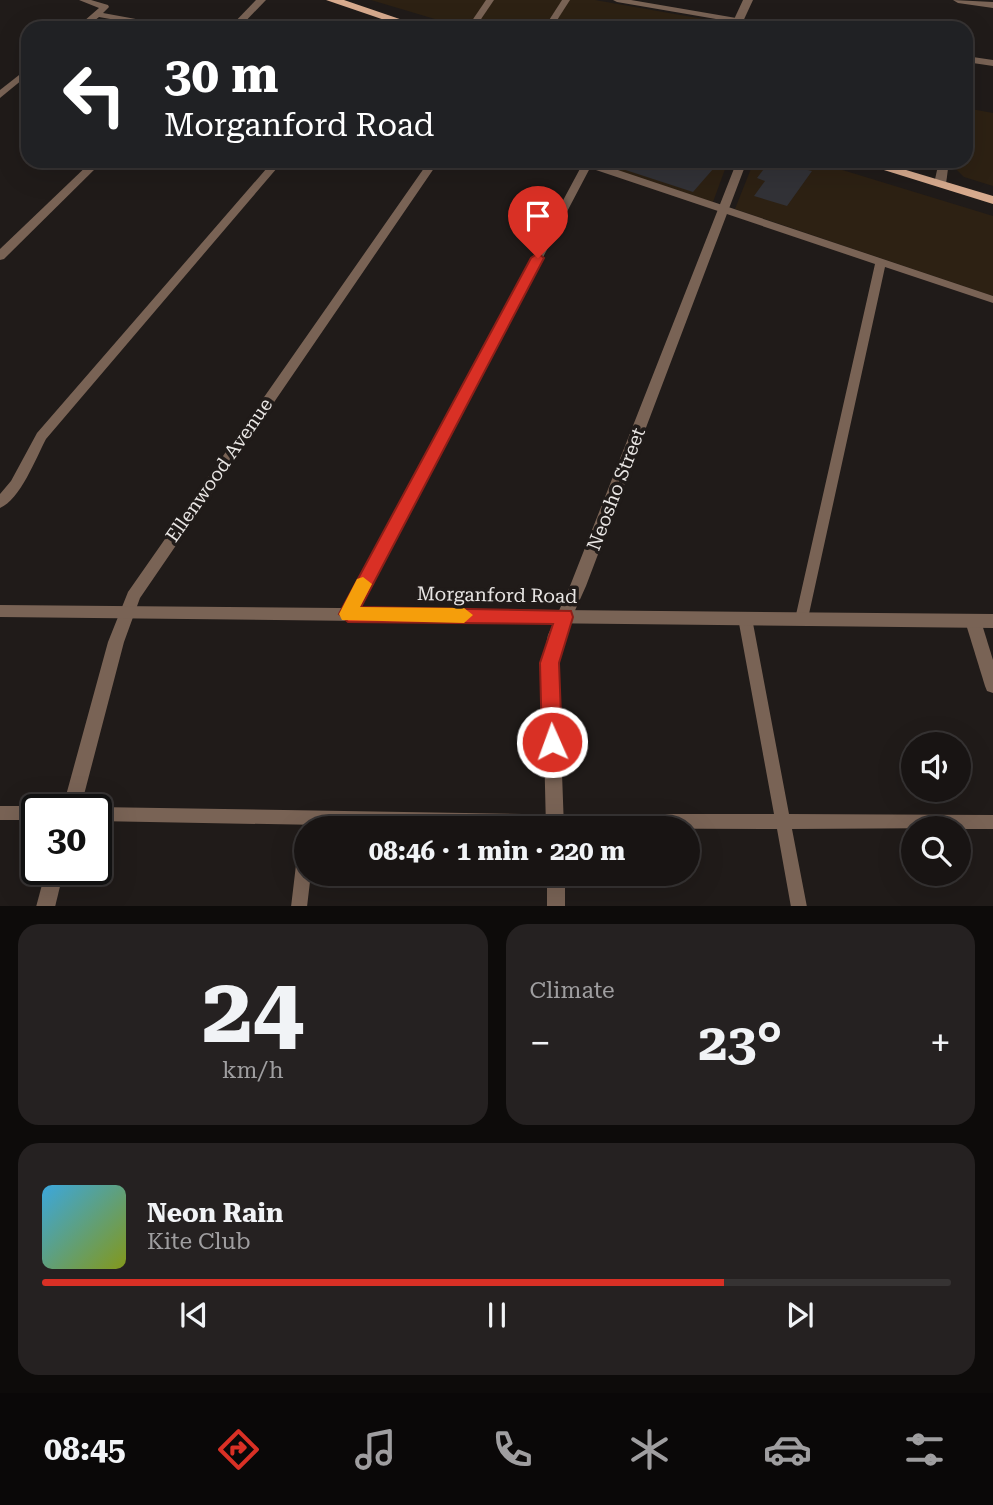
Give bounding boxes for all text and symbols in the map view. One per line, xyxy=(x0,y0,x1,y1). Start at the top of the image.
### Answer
text: 30 m xyxy=(164,47,279,104)
icon: left xyxy=(49,49,140,140)
text: Morganford Road xyxy=(164,106,434,144)
pin xyxy=(508,186,568,258)
icon: arrive xyxy=(519,197,557,235)
street label: Ellenwood Avenue xyxy=(161,394,277,546)
street label: Neosho Street xyxy=(582,424,650,554)
street label: Morganford Road xyxy=(417,582,577,608)
position arrow xyxy=(515,705,589,779)
map controls xyxy=(901,732,971,886)
button: sound xyxy=(901,732,971,802)
speed limit sign: 30 xyxy=(21,794,112,885)
button: search xyxy=(901,816,971,886)
text: 08:46 · 1 min · 220 m xyxy=(369,836,625,866)
text: 24 xyxy=(202,958,304,1064)
text: Climate xyxy=(530,977,615,1004)
text: 23° xyxy=(698,1012,782,1073)
text: − xyxy=(530,1021,551,1065)
text: + xyxy=(930,1021,951,1065)
text: km/h xyxy=(222,1057,284,1084)
text: Neon Rain xyxy=(147,1198,283,1228)
text: Kite Club xyxy=(147,1228,251,1255)
icon: previous xyxy=(175,1296,213,1334)
icon: pause xyxy=(478,1296,516,1334)
icon: next xyxy=(781,1296,819,1334)
icon: directions xyxy=(214,1425,263,1474)
icon: music xyxy=(351,1425,400,1474)
icon: phone xyxy=(488,1425,537,1474)
icon: climate xyxy=(625,1425,674,1474)
icon: car xyxy=(763,1425,812,1474)
icon: filters xyxy=(900,1425,949,1474)
text: 08:45 xyxy=(44,1430,126,1468)

